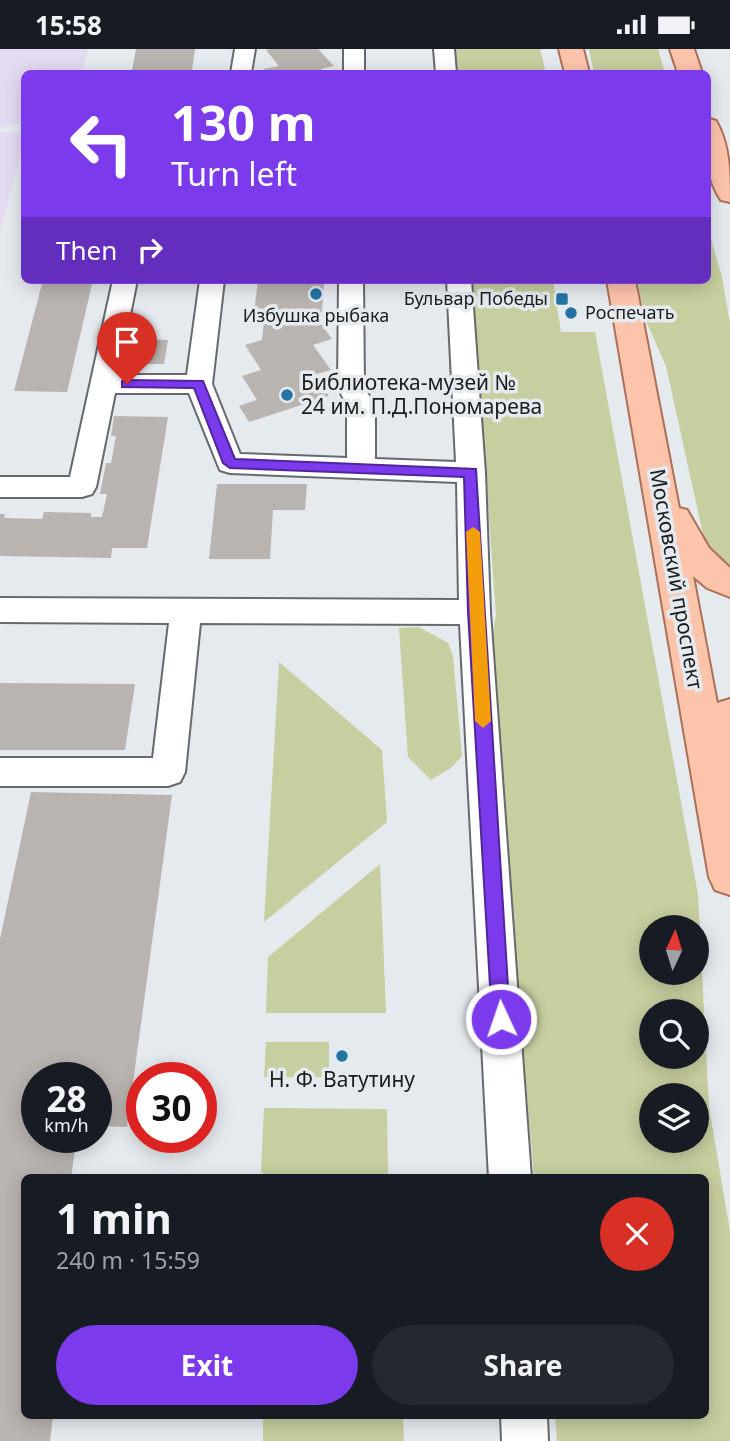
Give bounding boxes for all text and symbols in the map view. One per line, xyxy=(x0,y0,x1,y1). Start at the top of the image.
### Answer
text: 15:58 xyxy=(35,7,102,43)
text: 130 m xyxy=(171,89,316,155)
icon: left xyxy=(56,98,147,189)
text: Turn left xyxy=(171,152,297,195)
icon: right xyxy=(131,231,169,269)
text: Then xyxy=(56,232,117,268)
marker: Избушка рыбака xyxy=(308,286,324,302)
place label: Бульвар Победы xyxy=(404,286,548,310)
marker: Бульвар Победы xyxy=(554,291,570,307)
place label: Роспечать xyxy=(585,300,675,324)
place label: Избушка рыбака xyxy=(243,303,389,327)
marker: Роспечать xyxy=(563,305,579,321)
pin xyxy=(97,312,157,384)
icon: arrive xyxy=(108,323,146,361)
place label: Библиотека-музей № 24 им. П.Д.Пономарева xyxy=(301,368,542,420)
marker: Библиотека-музей № 24 им. П.Д.Пономарева xyxy=(279,387,295,403)
street label: Московский проспект xyxy=(644,466,710,692)
north arrow xyxy=(639,915,709,985)
map controls xyxy=(639,915,709,1153)
position arrow xyxy=(464,982,538,1056)
button: search xyxy=(639,999,709,1069)
marker: Н. Ф. Ватутину xyxy=(334,1048,350,1064)
speed limit sign: 30 xyxy=(126,1062,217,1153)
place label: Н. Ф. Ватутину xyxy=(269,1065,415,1093)
text: 28 xyxy=(46,1075,87,1122)
button: layers xyxy=(639,1083,709,1153)
text: km/h xyxy=(44,1113,89,1137)
text: 1 min xyxy=(56,1189,172,1246)
button: close xyxy=(600,1197,674,1271)
text: 240 m · 15:59 xyxy=(56,1244,200,1276)
button: Exit xyxy=(56,1325,358,1405)
button: Share xyxy=(372,1325,674,1405)

